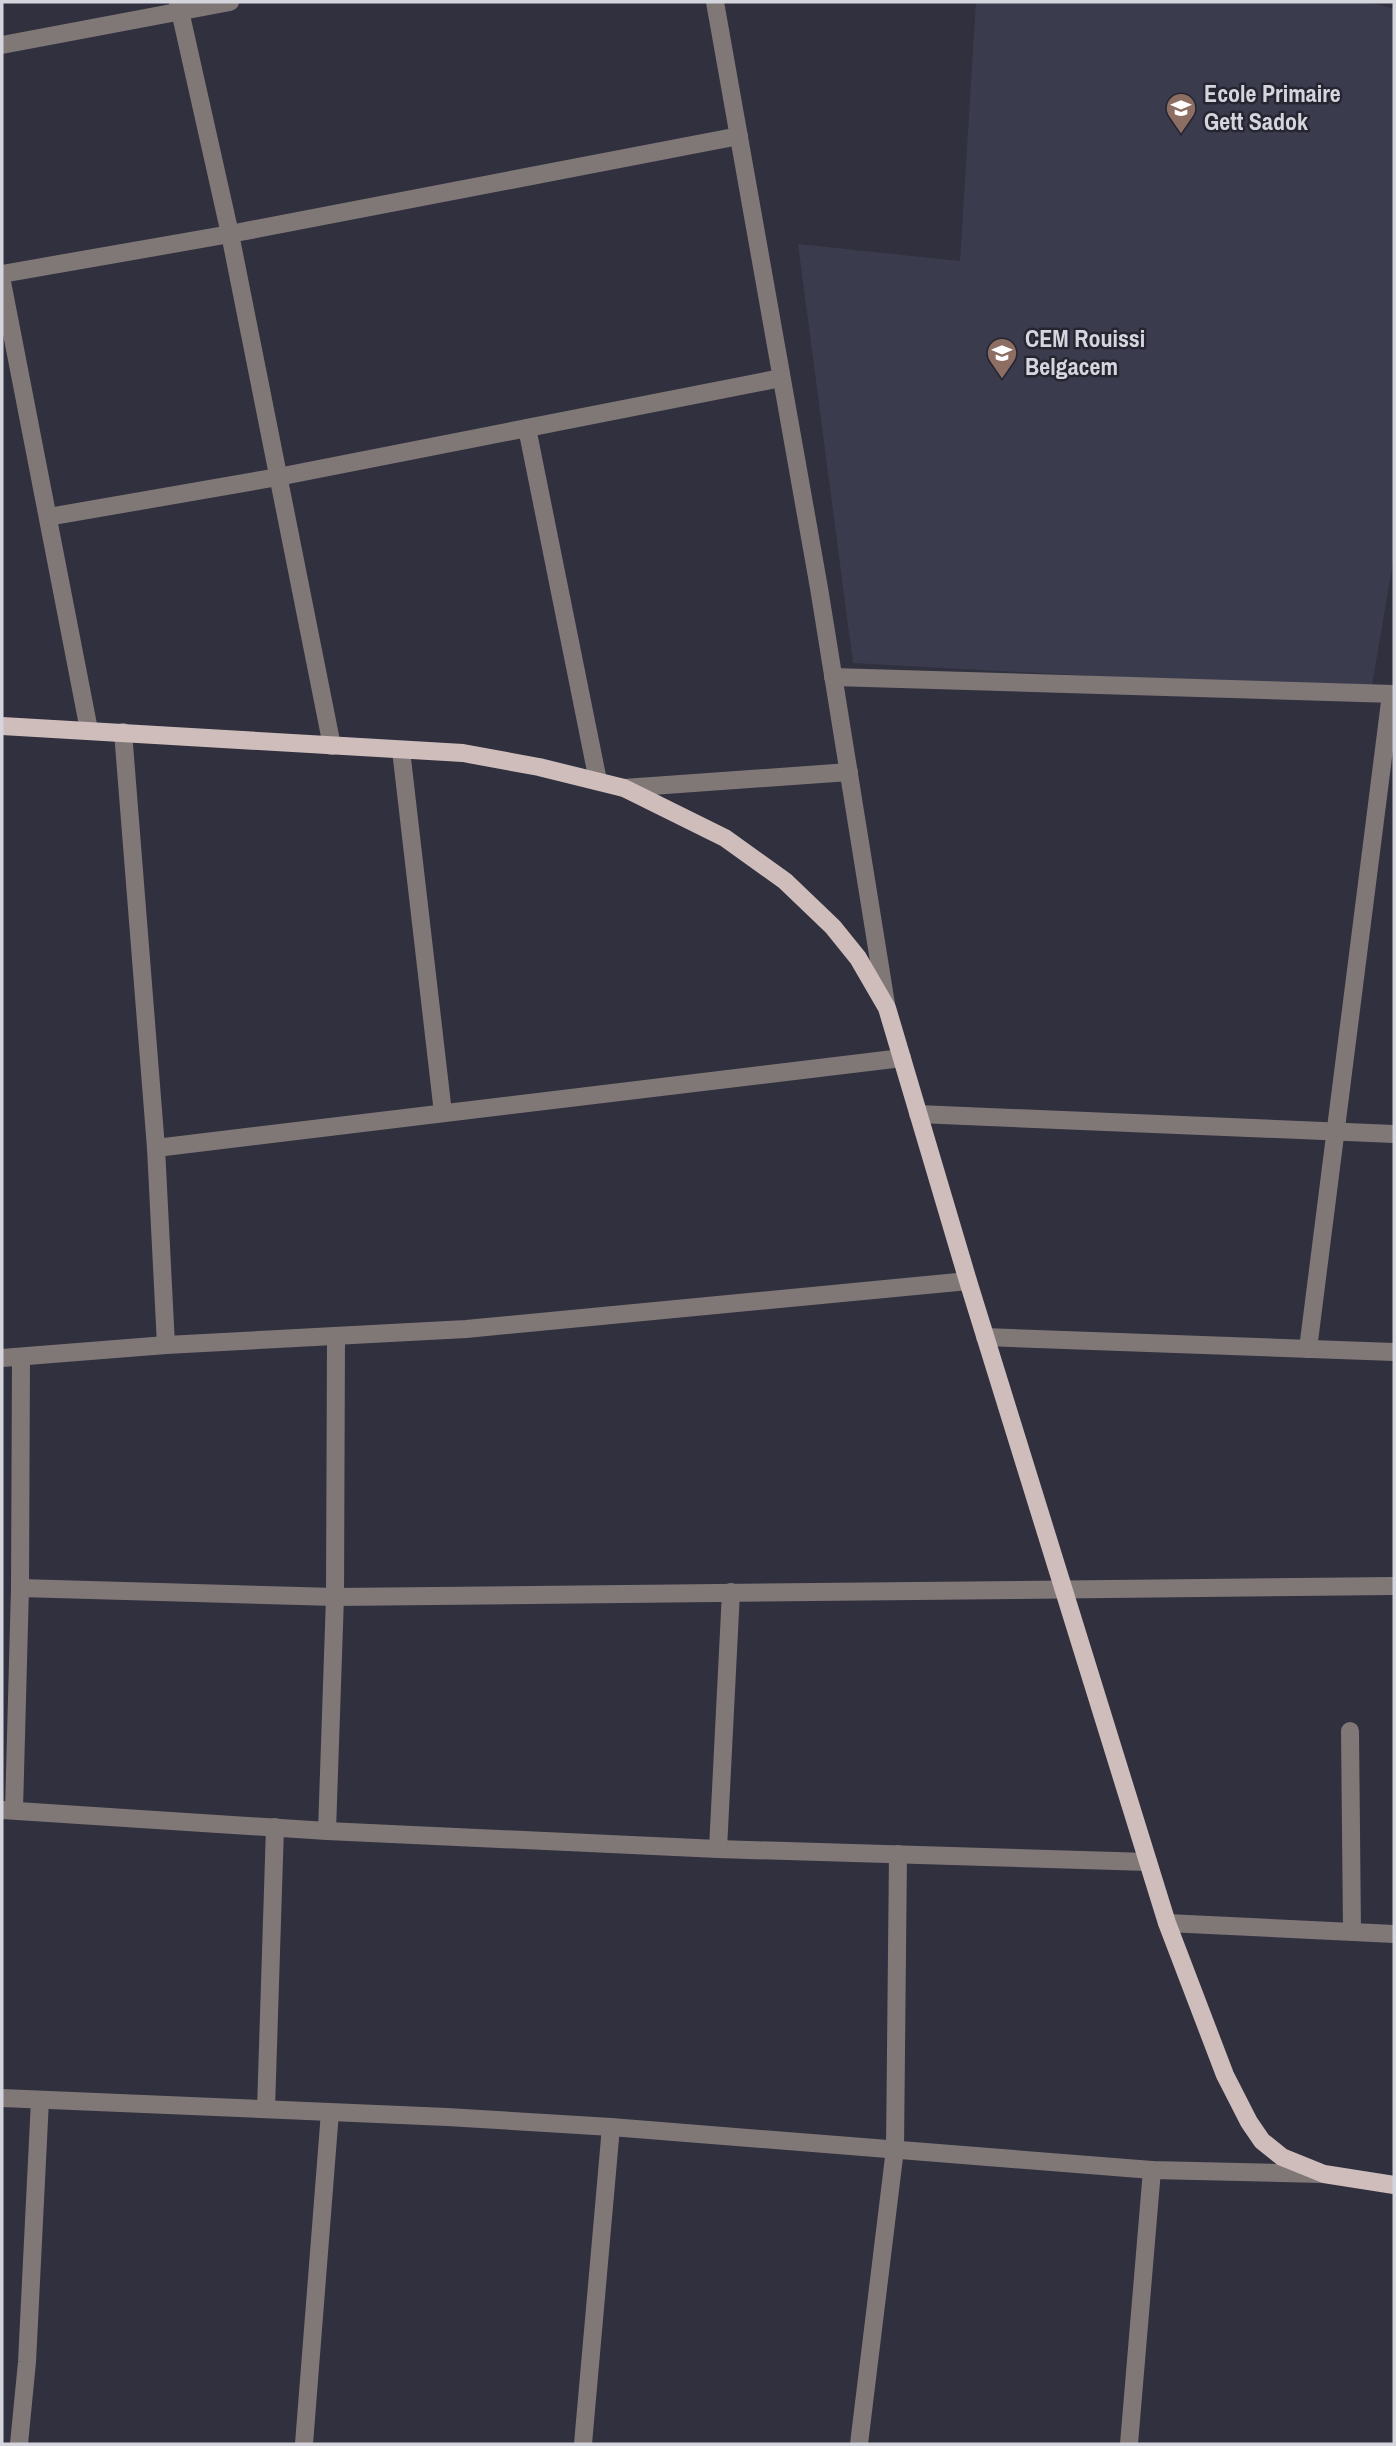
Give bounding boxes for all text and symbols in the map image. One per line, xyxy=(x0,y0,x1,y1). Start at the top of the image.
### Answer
place label: Ecole Primaire Gett Sadok xyxy=(1204,77,1341,137)
school or university icon: Ecole Primaire Gett Sadok xyxy=(1164,91,1198,135)
place label: CEM Rouissi Belgacem xyxy=(1025,322,1145,382)
school or university icon: CEM Rouissi Belgacem xyxy=(985,336,1019,380)

